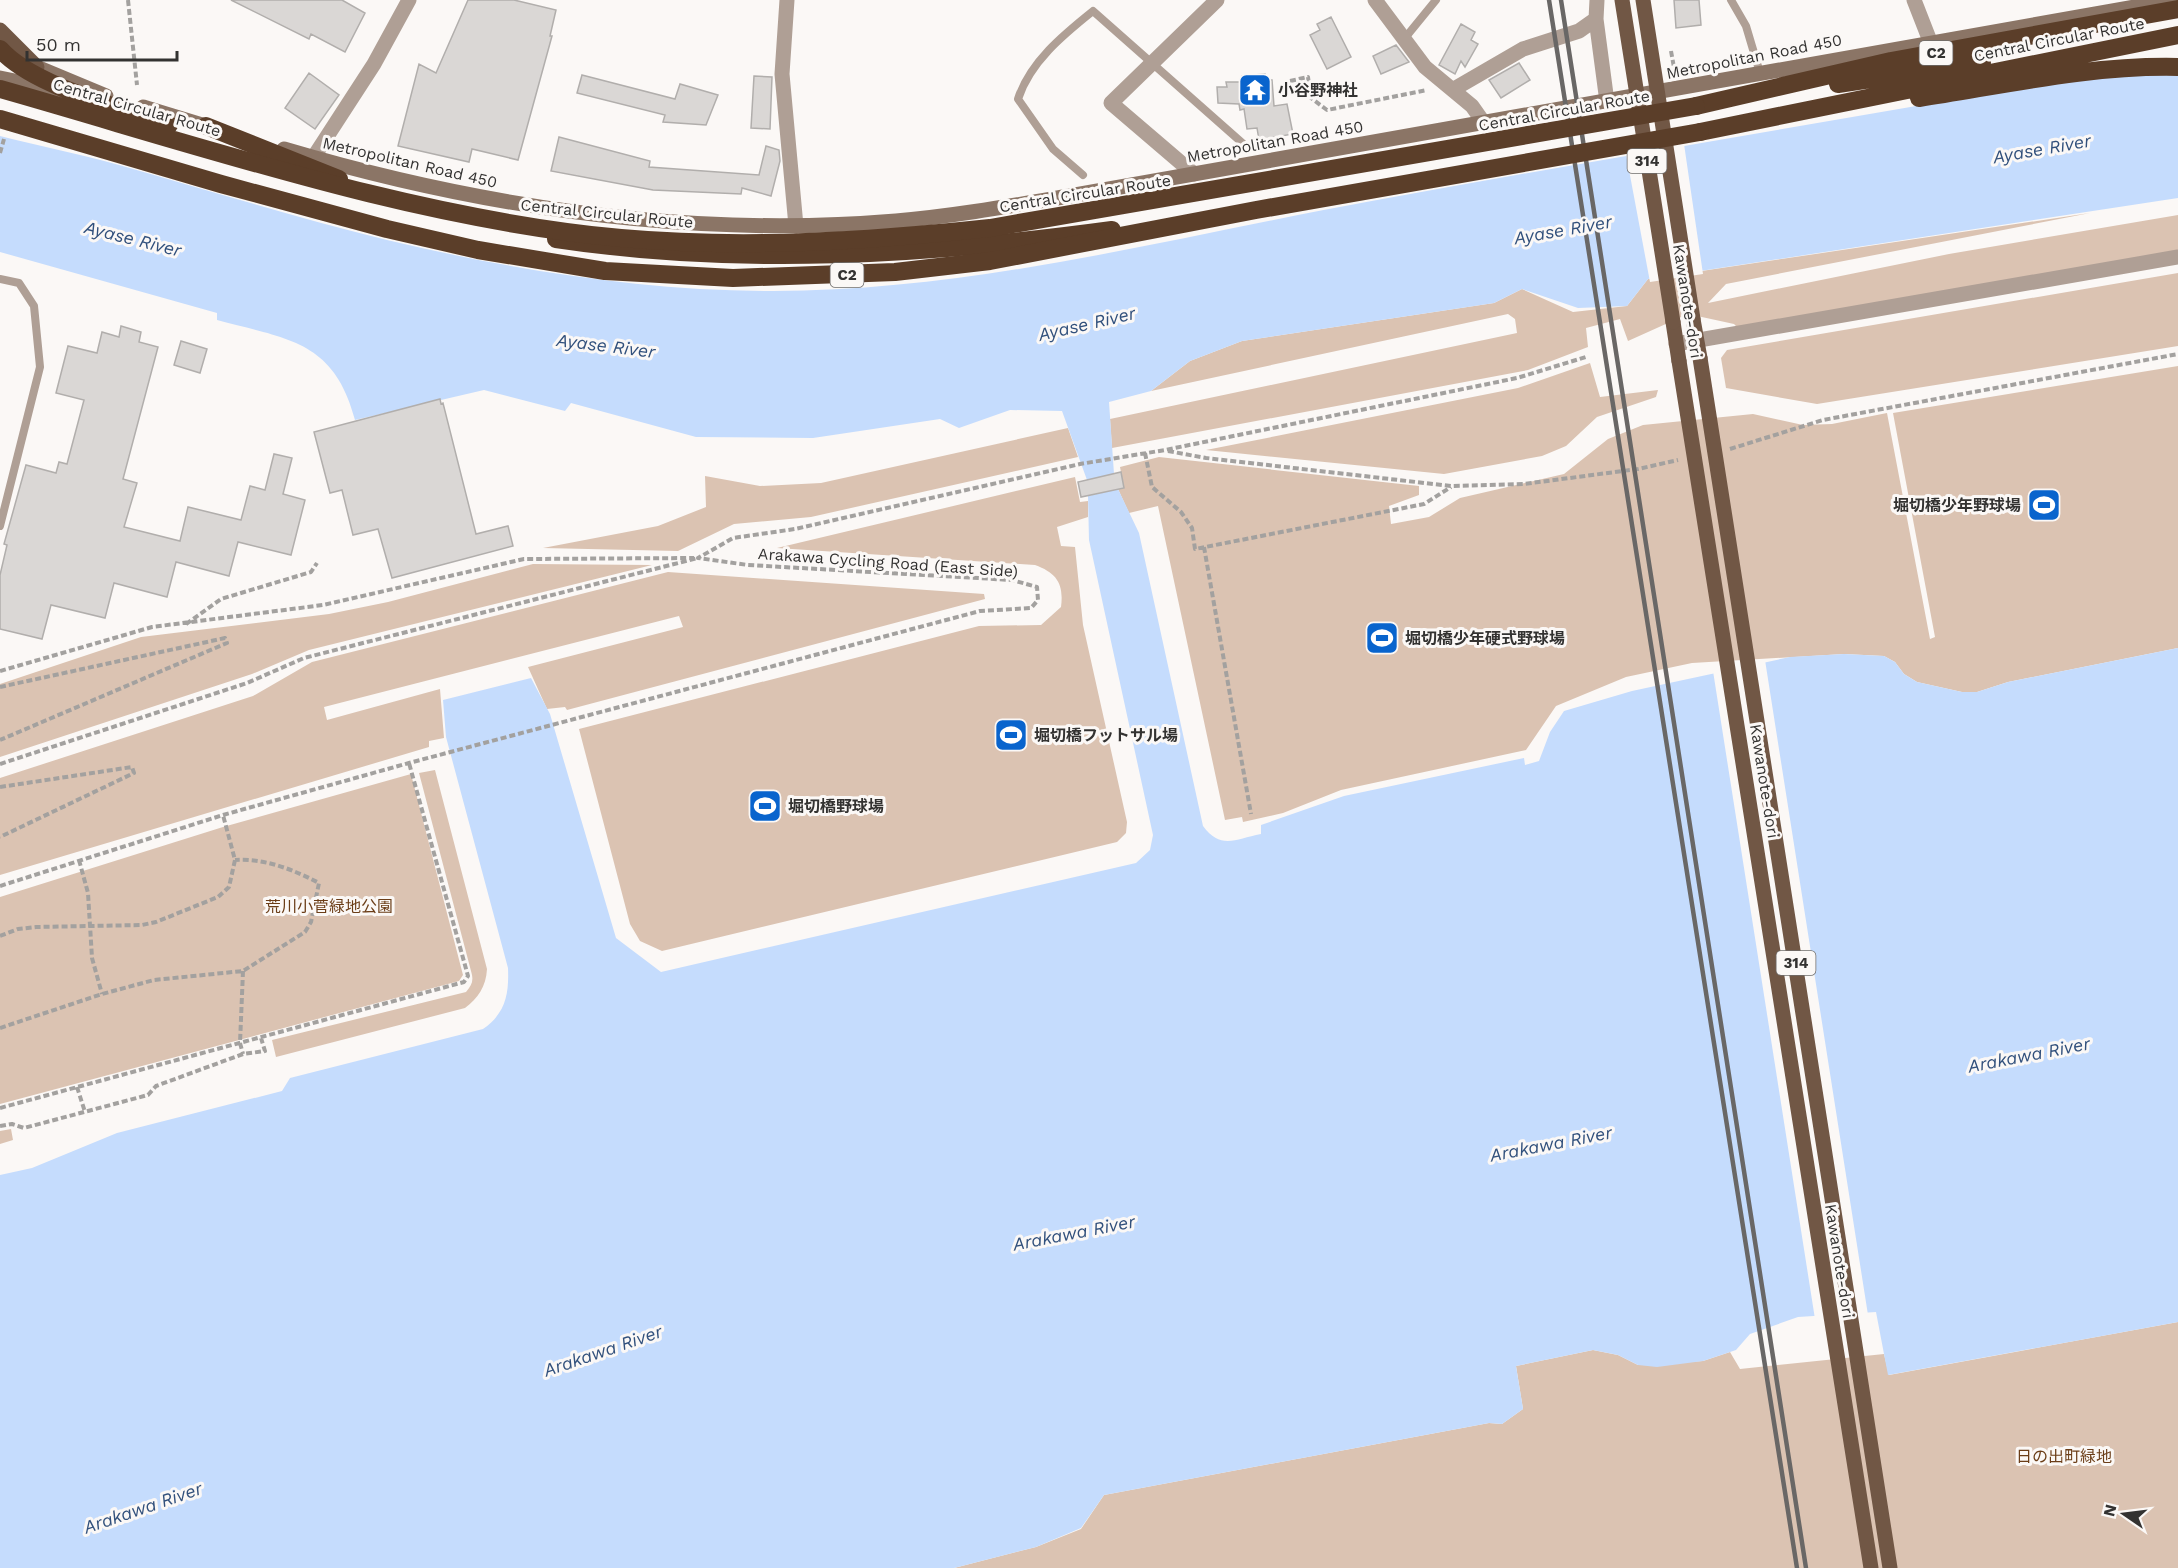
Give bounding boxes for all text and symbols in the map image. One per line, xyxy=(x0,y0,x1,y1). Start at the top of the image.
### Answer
street label: Central Circular Route xyxy=(1972,14,2146,65)
scale bar xyxy=(27,24,177,62)
street label: Metropolitan Road 450 xyxy=(1665,30,1844,83)
text: 50 m xyxy=(36,34,81,55)
road number: C2 xyxy=(1920,41,1952,65)
temple icon: 小谷野神社 xyxy=(1237,72,1273,108)
street label: Central Circular Route xyxy=(51,74,223,141)
place label: 小谷野神社 xyxy=(1278,81,1358,100)
street label: Central Circular Route xyxy=(1477,86,1651,135)
street label: Metropolitan Road 450 xyxy=(1186,117,1365,166)
water label: Ayase River xyxy=(1990,129,2094,168)
street label: Metropolitan Road 450 xyxy=(321,133,499,192)
road number: 314 xyxy=(1628,149,1666,173)
street label: Central Circular Route xyxy=(998,171,1172,216)
street label: Central Circular Route xyxy=(520,195,694,232)
water label: Ayase River xyxy=(1511,210,1615,249)
water label: Ayase River xyxy=(82,216,185,261)
street label: Kawanote-dori xyxy=(1669,243,1706,359)
road number: C2 xyxy=(830,263,864,287)
water label: Ayase River xyxy=(1035,302,1139,345)
water label: Ayase River xyxy=(555,329,658,362)
sports icon: 堀切橋少年野球場 xyxy=(2026,487,2062,523)
place label: 堀切橋少年野球場 xyxy=(1893,496,2021,515)
street label: Arakawa Cycling Road (East Side) xyxy=(757,544,1019,581)
sports icon: 堀切橋少年硬式野球場 xyxy=(1364,620,1400,656)
place label: 堀切橋少年硬式野球場 xyxy=(1405,629,1565,648)
sports icon: 堀切橋フットサル場 xyxy=(993,717,1029,753)
street label: Kawanote-dori xyxy=(1746,723,1783,839)
place label: 堀切橋フットサル場 xyxy=(1034,726,1178,745)
sports icon: 堀切橋野球場 xyxy=(747,788,783,824)
place label: 堀切橋野球場 xyxy=(788,797,884,816)
park label: 荒川小菅緑地公園 xyxy=(265,897,393,916)
road number: 314 xyxy=(1776,951,1816,975)
water label: Arakawa River xyxy=(1965,1032,2093,1077)
water label: Arakawa River xyxy=(1487,1121,1615,1166)
street label: Kawanote-dori xyxy=(1821,1203,1858,1319)
water label: Arakawa River xyxy=(1010,1210,1138,1255)
water label: Arakawa River xyxy=(540,1320,666,1381)
park label: 日の出町緑地 xyxy=(2016,1447,2112,1466)
water label: Arakawa River xyxy=(80,1477,206,1538)
north arrow xyxy=(2094,1484,2154,1544)
text: N xyxy=(2099,1502,2121,1519)

